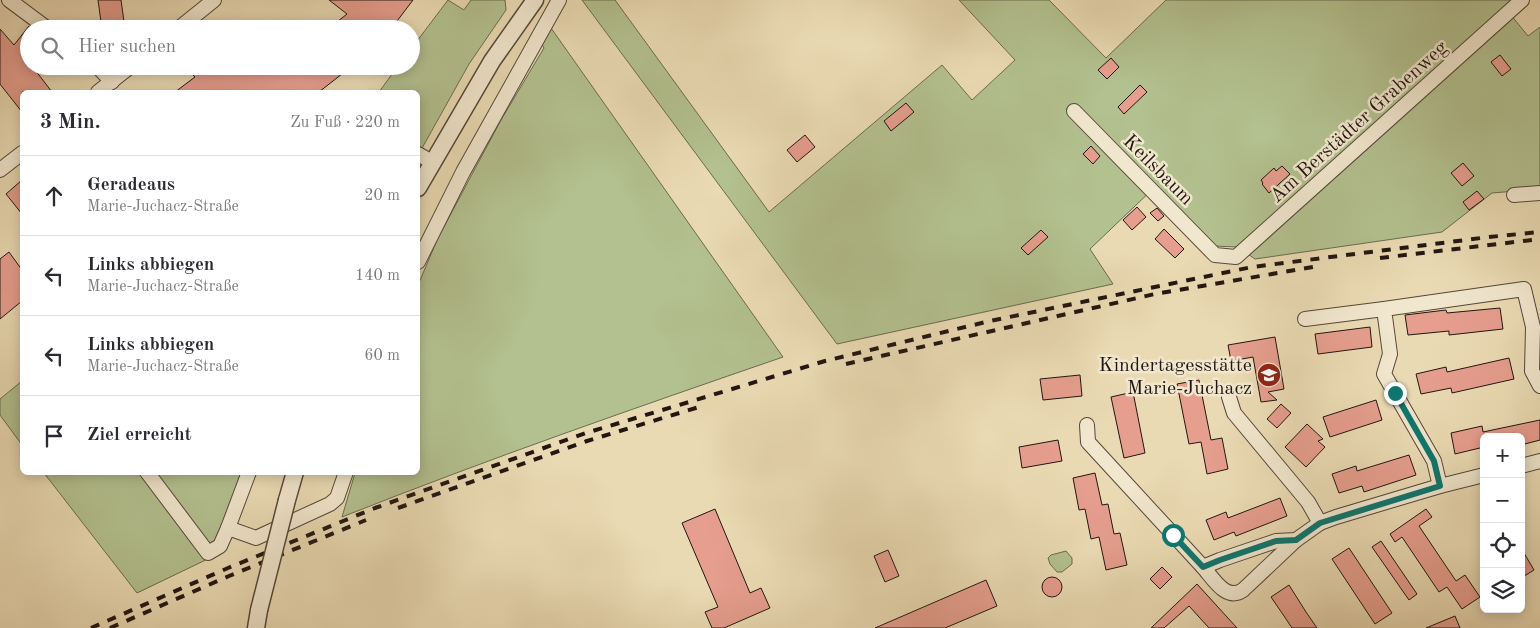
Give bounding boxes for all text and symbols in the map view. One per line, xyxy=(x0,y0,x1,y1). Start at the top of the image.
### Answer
search box xyxy=(20,20,420,75)
icon: search xyxy=(38,34,66,62)
text: Hier suchen xyxy=(78,38,176,57)
street label: Am Berstädter Grabenweg xyxy=(1267,38,1452,207)
text: 3 Min. xyxy=(40,112,101,133)
text: Zu Fuß · 220 m xyxy=(290,115,400,131)
street label: Keilsbaum xyxy=(1119,131,1197,210)
text: Geradeaus xyxy=(87,176,175,195)
icon: ahead xyxy=(40,182,68,210)
text: 20 m xyxy=(364,188,400,204)
text: Marie-Juchacz-Straße xyxy=(87,199,239,215)
text: Links abbiegen xyxy=(87,256,214,275)
icon: left xyxy=(40,262,68,290)
text: 140 m xyxy=(355,268,400,284)
text: Marie-Juchacz-Straße xyxy=(87,279,239,295)
text: Links abbiegen xyxy=(87,336,214,355)
icon: left xyxy=(40,342,68,370)
text: 60 m xyxy=(364,348,400,364)
place label: Kindertagesstätte Marie-Juchacz xyxy=(1099,356,1252,399)
text: Marie-Juchacz-Straße xyxy=(87,359,239,375)
school or university icon: Kindertagesstätte Marie-Juchacz xyxy=(1256,362,1282,388)
route end xyxy=(1384,382,1407,405)
icon: arrive xyxy=(40,422,68,450)
text: Ziel erreicht xyxy=(87,426,192,445)
map controls xyxy=(1480,433,1525,613)
button: + xyxy=(1480,433,1525,478)
button: − xyxy=(1480,478,1525,523)
button: locate xyxy=(1480,523,1525,568)
route start xyxy=(1162,524,1185,547)
button: layers xyxy=(1480,568,1525,613)

